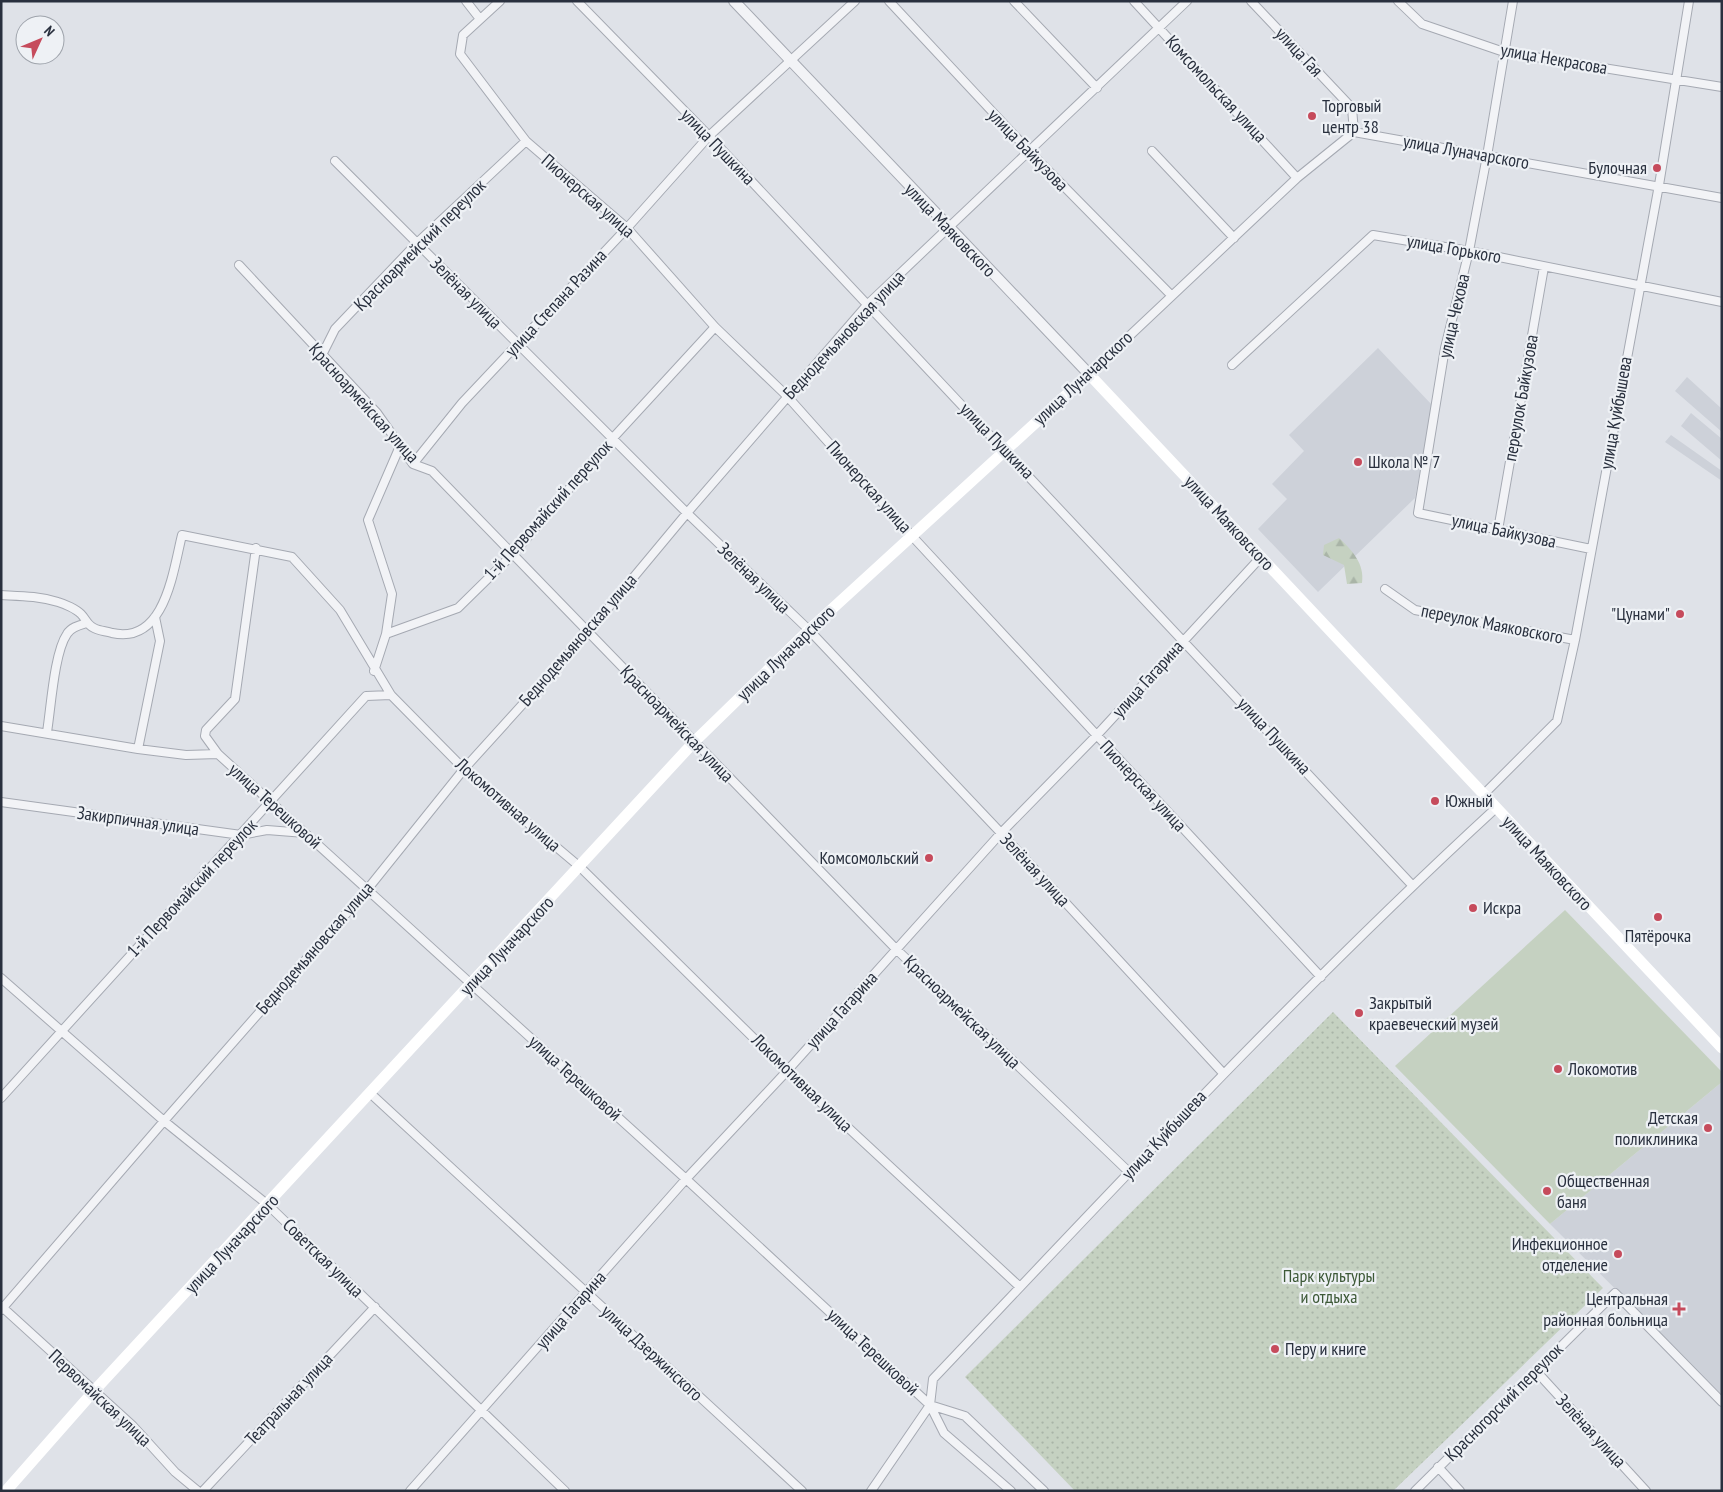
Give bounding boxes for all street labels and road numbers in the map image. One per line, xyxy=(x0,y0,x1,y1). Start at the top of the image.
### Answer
street label: улица Гая xyxy=(1271,22,1328,81)
street label: Комсомольская улица xyxy=(1161,30,1272,147)
street label: улица Некрасова xyxy=(1499,38,1609,79)
street label: улица Байкузова xyxy=(983,103,1073,196)
street label: улица Пушкина xyxy=(676,104,761,190)
street label: улица Луначарского xyxy=(1401,129,1531,174)
street label: Пионерская улица xyxy=(537,149,640,242)
street label: Красноармейский переулок xyxy=(349,174,491,316)
street label: улица Маяковского xyxy=(900,178,1001,282)
street label: улица Горького xyxy=(1405,229,1503,268)
street label: улица Степана Разина xyxy=(500,244,611,361)
street label: Зелёная улица xyxy=(426,252,507,333)
street label: Беднодемьяновская улица xyxy=(778,265,909,404)
street label: улица Чехова xyxy=(1433,271,1474,360)
street label: улица Луначарского xyxy=(1028,326,1137,430)
street label: переулок Байкузова xyxy=(1498,333,1543,463)
street label: Красноармейская улица xyxy=(304,338,424,468)
street label: улица Куйбышева xyxy=(1594,355,1637,471)
street label: улица Пушкина xyxy=(955,398,1040,484)
street label: 1-й Первомайский переулок xyxy=(478,435,617,585)
street label: Пионерская улица xyxy=(822,436,917,538)
street label: улица Маяковского xyxy=(1179,470,1280,575)
street label: улица Байкузова xyxy=(1450,508,1558,553)
street label: Зелёная улица xyxy=(713,537,796,618)
street label: Беднодемьяновская улица xyxy=(514,569,641,711)
street label: переулок Маяковского xyxy=(1419,598,1565,649)
street label: улица Луначарского xyxy=(732,600,840,705)
street label: улица Гагарина xyxy=(1107,635,1188,722)
street label: Красноармейская улица xyxy=(616,660,739,787)
street label: улица Пушкина xyxy=(1233,692,1316,779)
street label: Пионерская улица xyxy=(1095,735,1191,836)
street label: Локомотивная улица xyxy=(450,752,566,857)
street label: улица Терешковой xyxy=(224,758,327,853)
street label: Закирпичная улица xyxy=(76,801,201,840)
street label: улица Маяковского xyxy=(1497,810,1598,915)
street label: 1-й Первомайский переулок xyxy=(121,814,262,962)
street label: Зелёная улица xyxy=(995,828,1075,911)
street label: Беднодемьяновская улица xyxy=(251,877,378,1019)
street label: улица Луначарского xyxy=(455,891,559,1000)
street label: Красноармейская улица xyxy=(899,950,1026,1073)
street label: улица Гагарина xyxy=(801,966,882,1053)
street label: Локомотивная улица xyxy=(746,1028,858,1137)
street label: улица Терешковой xyxy=(524,1030,627,1125)
street label: улица Куйбышева xyxy=(1116,1085,1211,1184)
street label: улица Луначарского xyxy=(180,1189,284,1298)
street label: Советская улица xyxy=(278,1213,369,1302)
street label: улица Гагарина xyxy=(530,1266,611,1353)
street label: улица Дзержинского xyxy=(597,1300,708,1406)
street label: улица Терешковой xyxy=(823,1303,924,1400)
street label: Красногорский переулок xyxy=(1440,1337,1568,1466)
street label: Первомайская улица xyxy=(44,1344,157,1451)
street label: Театральная улица xyxy=(240,1348,337,1450)
street label: Зелёная улица xyxy=(1551,1389,1631,1472)

